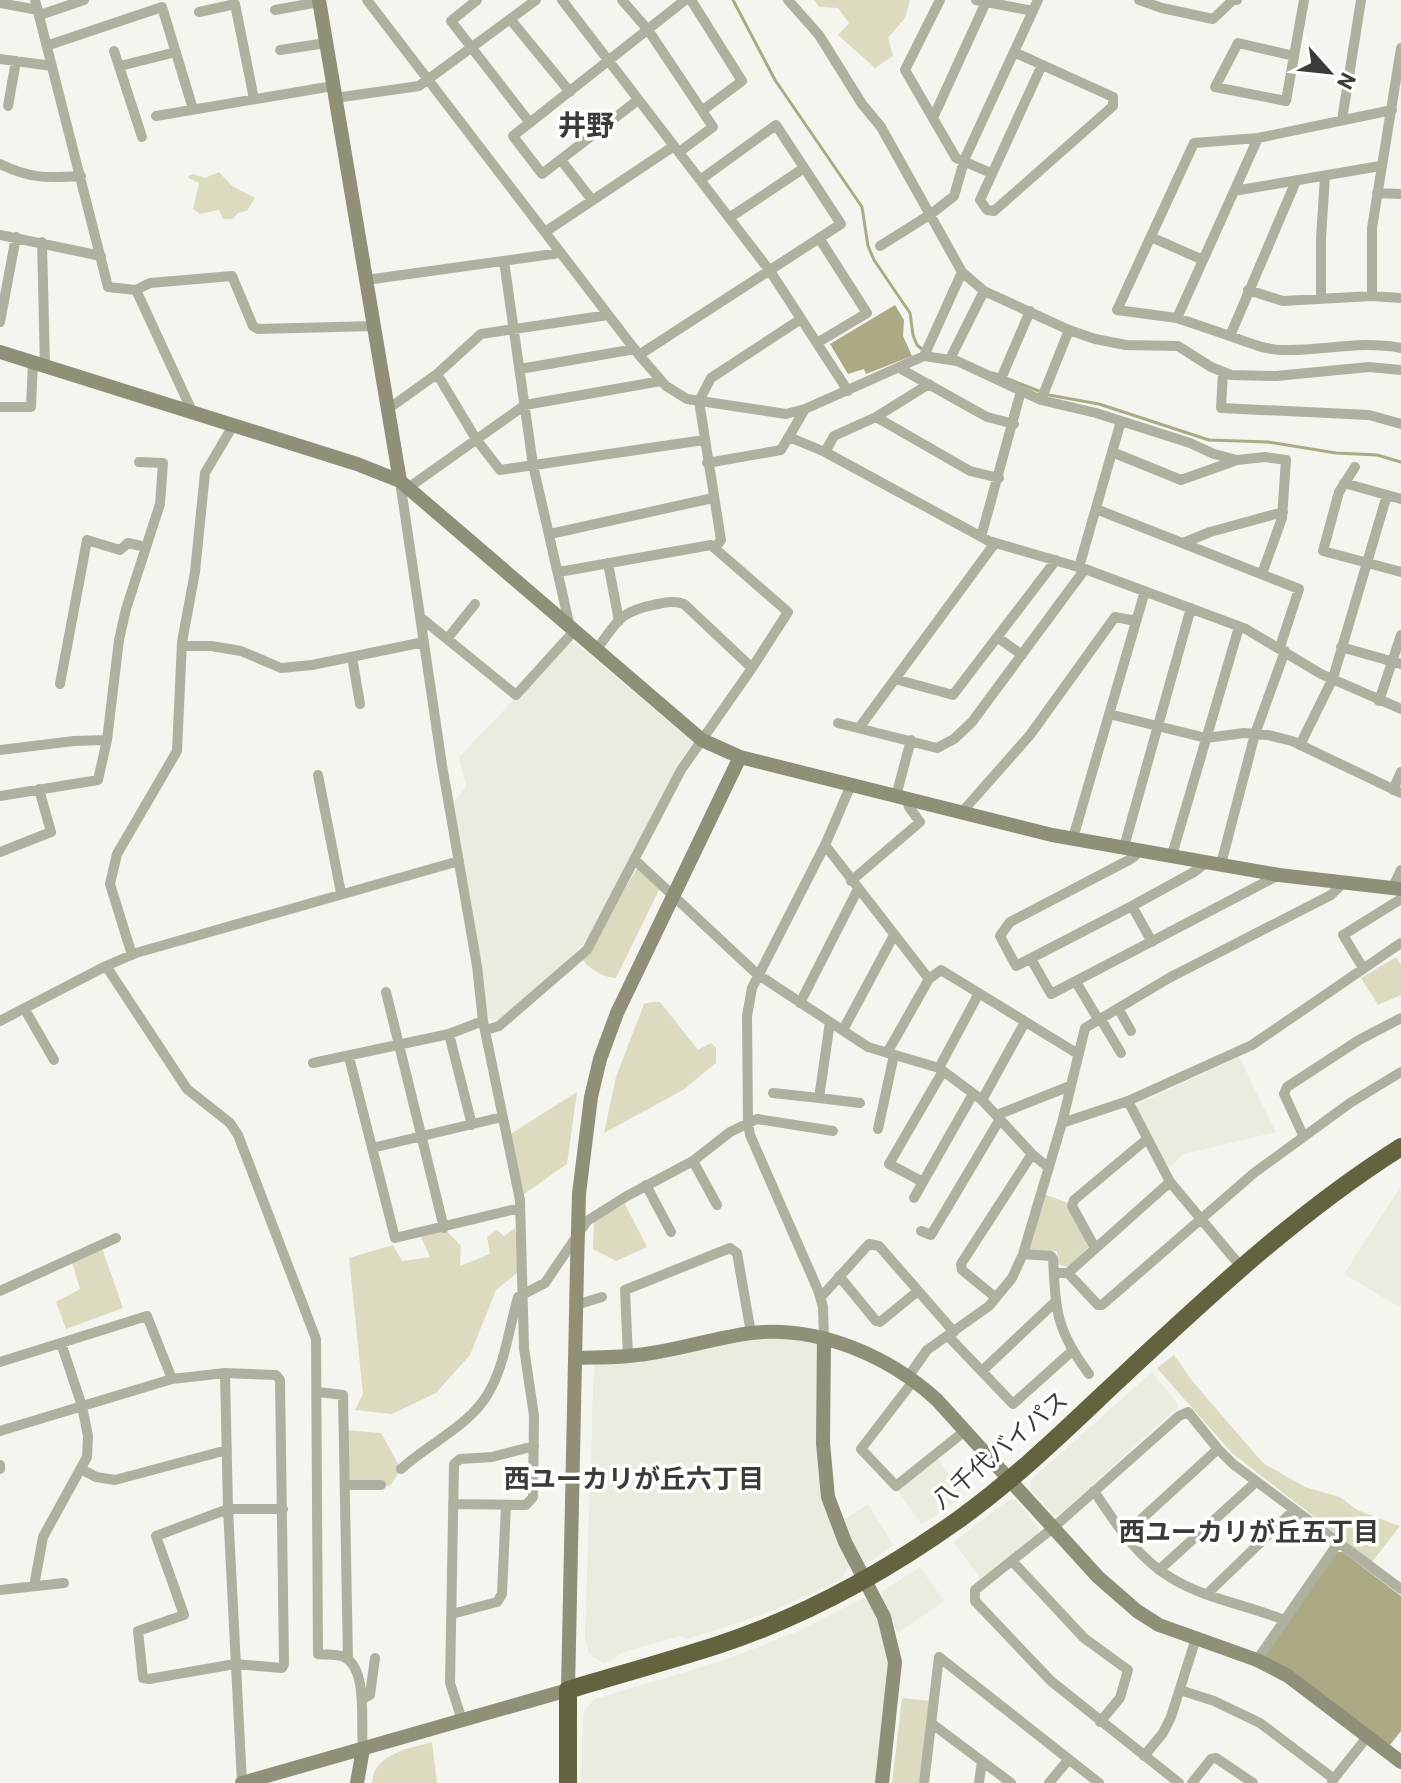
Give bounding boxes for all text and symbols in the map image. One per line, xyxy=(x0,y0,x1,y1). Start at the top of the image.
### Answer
north arrow xyxy=(1289,32,1369,112)
text: N xyxy=(1333,69,1363,94)
district label: 井野 xyxy=(558,107,614,141)
street label: 八千代バイパス xyxy=(926,1384,1073,1514)
district label: 西ユーカリが丘六丁目 xyxy=(504,1462,764,1493)
district label: 西ユーカリが丘五丁目 xyxy=(1119,1515,1379,1546)

